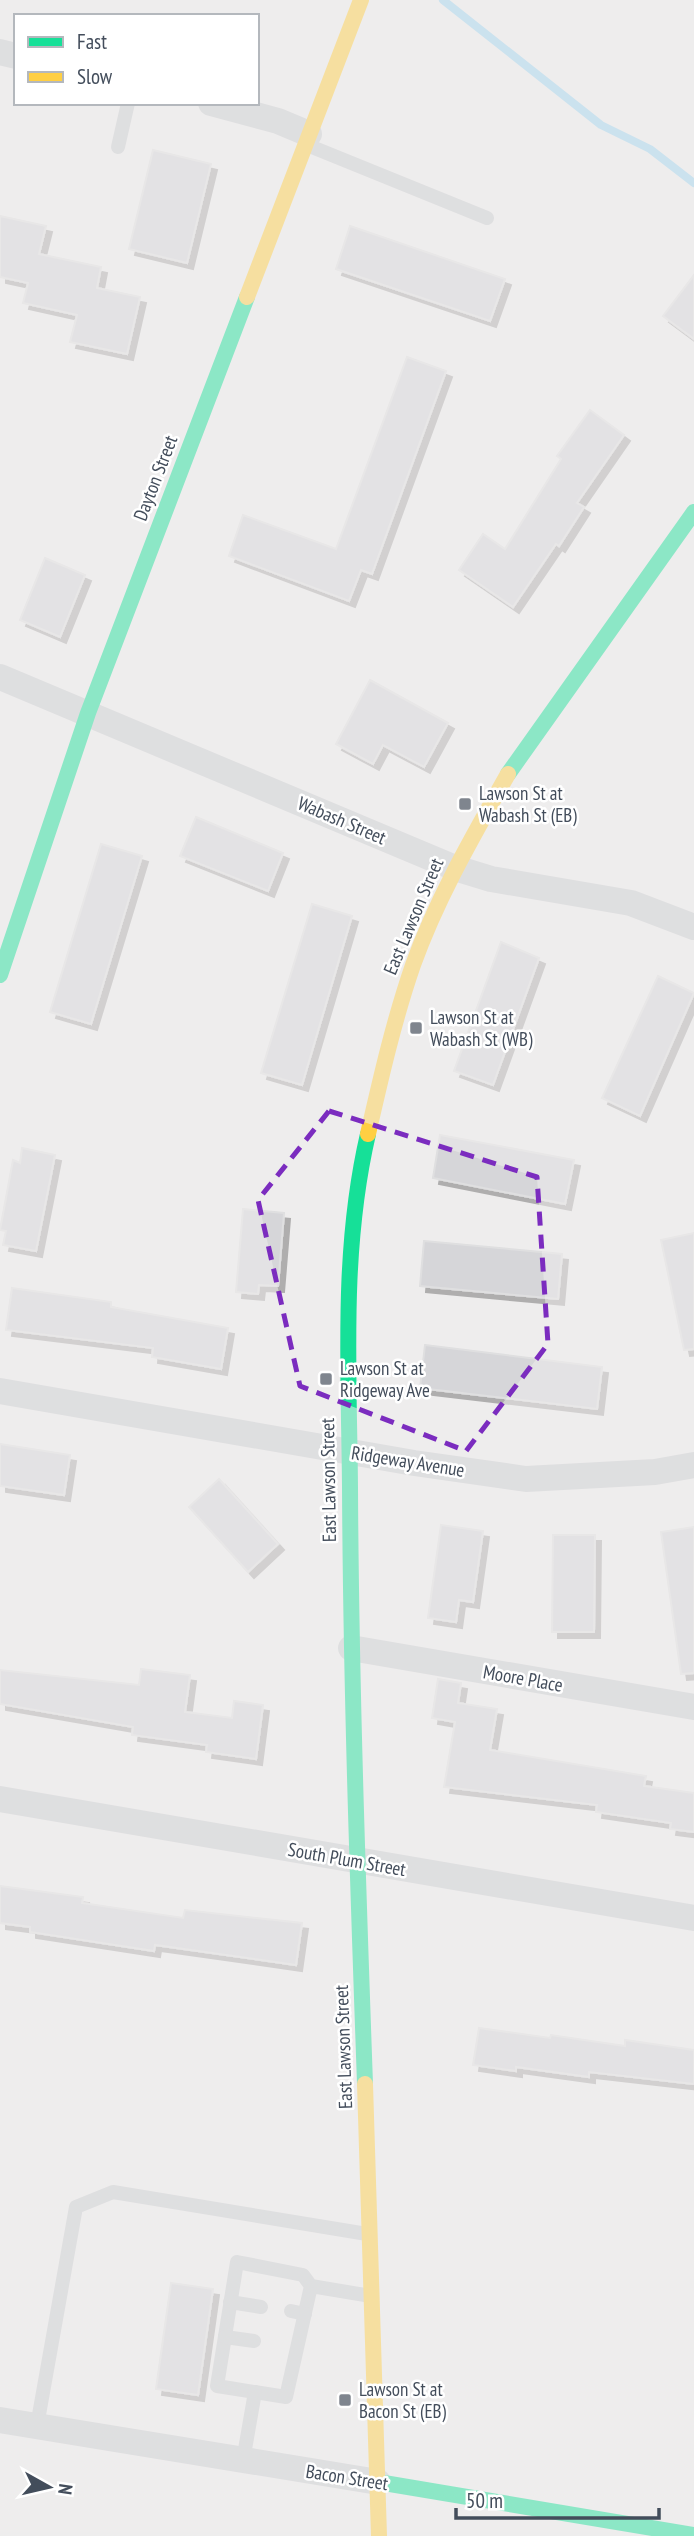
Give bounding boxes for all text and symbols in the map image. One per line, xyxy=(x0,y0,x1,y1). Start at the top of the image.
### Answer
legend xyxy=(14,14,259,105)
text: Fast xyxy=(77,28,107,55)
text: Slow xyxy=(77,63,113,90)
street label: Dayton Street xyxy=(128,431,183,524)
place label: Lawson St at Wabash St (EB) xyxy=(479,781,577,827)
street label: Wabash Street xyxy=(294,791,391,850)
marker: Lawson St at Wabash St (EB) xyxy=(457,796,473,812)
street label: East Lawson Street xyxy=(378,853,449,978)
place label: Lawson St at Wabash St (WB) xyxy=(430,1005,533,1051)
marker: Lawson St at Wabash St (WB) xyxy=(408,1020,424,1036)
place label: Lawson St at Ridgeway Ave xyxy=(340,1356,430,1402)
marker: Lawson St at Ridgeway Ave xyxy=(318,1371,334,1387)
street label: East Lawson Street xyxy=(315,1417,341,1542)
street label: Ridgeway Avenue xyxy=(350,1440,466,1482)
street label: Moore Place xyxy=(481,1659,565,1697)
street label: South Plum Street xyxy=(286,1837,409,1881)
street label: East Lawson Street xyxy=(329,1984,357,2109)
place label: Lawson St at Bacon St (EB) xyxy=(359,2377,446,2423)
marker: Lawson St at Bacon St (EB) xyxy=(337,2392,353,2408)
north arrow xyxy=(14,2452,84,2522)
street label: Bacon Street xyxy=(304,2459,391,2495)
scale bar xyxy=(456,2476,659,2520)
text: N xyxy=(53,2483,78,2496)
text: 50 m xyxy=(466,2487,503,2514)

